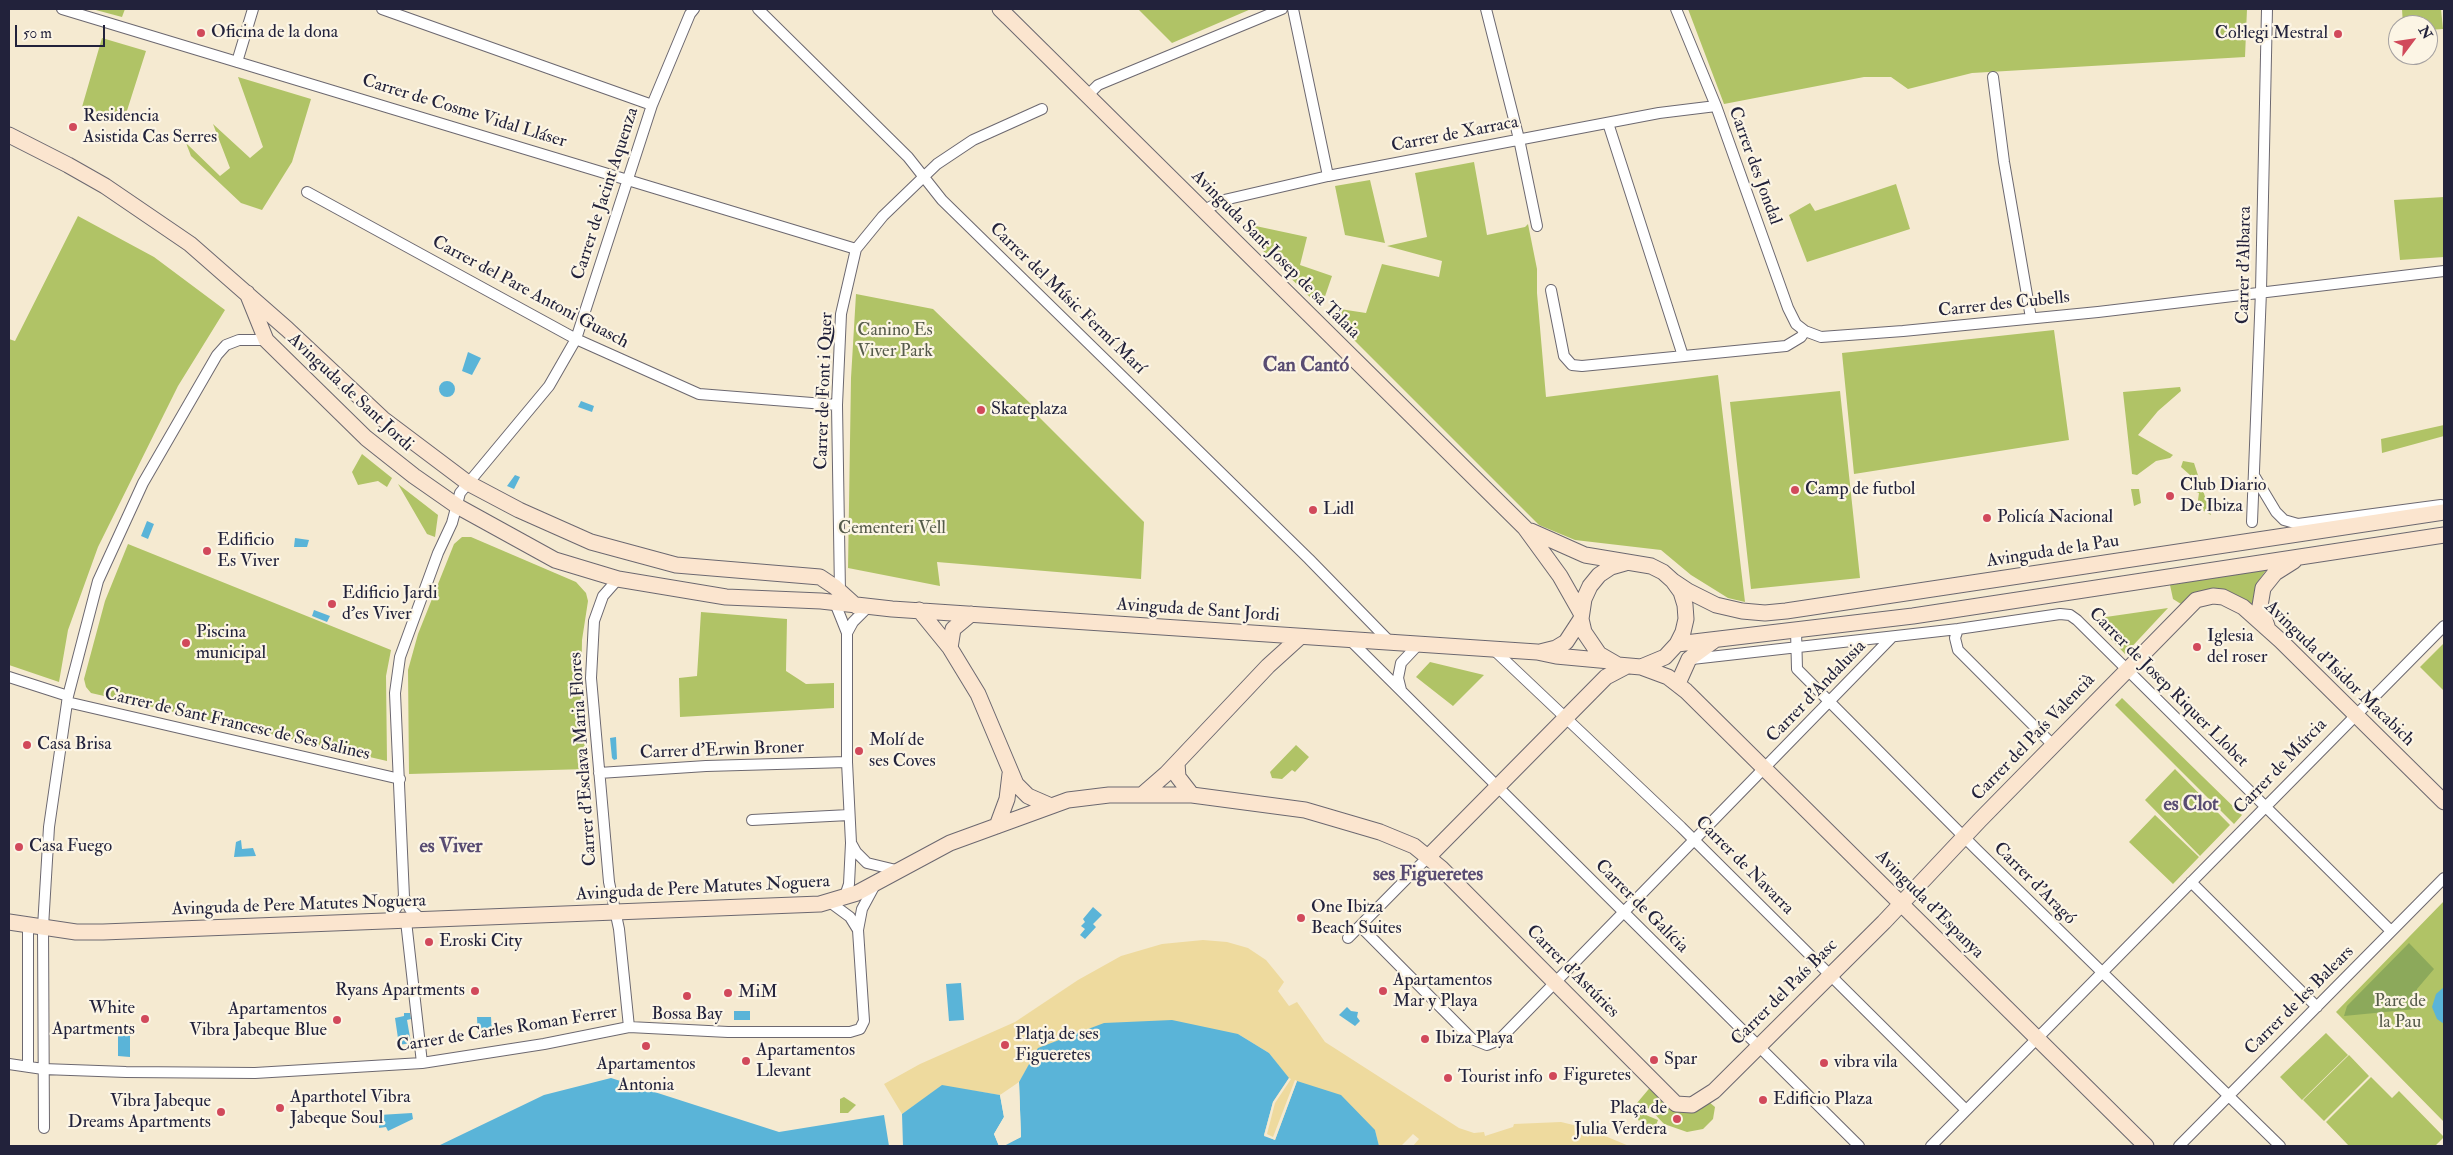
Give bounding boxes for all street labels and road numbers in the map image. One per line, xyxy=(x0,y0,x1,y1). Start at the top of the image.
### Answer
street label: Carrer de Cosme Vidal Lláser xyxy=(359,71,569,153)
street label: Carrer des Jondal xyxy=(1723,104,1785,228)
street label: Carrer de Jacint Aquenza xyxy=(568,105,644,283)
street label: Carrer de Xarraca xyxy=(1390,112,1520,158)
street label: Avinguda Sant Josep de sa Talaia xyxy=(1186,166,1364,344)
street label: Carrer d'Albarca xyxy=(2233,206,2257,324)
street label: Carrer del Músic Fermí Marí xyxy=(984,219,1150,379)
street label: Carrer del Pare Antoni Guasch xyxy=(428,232,632,354)
street label: Carrer des Cubells xyxy=(1937,287,2071,323)
street label: Carrer de Font i Quer xyxy=(811,312,839,470)
street label: Avinguda de Sant Jordi xyxy=(283,329,417,457)
street label: Avinguda de la Pau xyxy=(1985,531,2121,573)
street label: Avinguda de Sant Jordi xyxy=(1116,595,1280,627)
street label: Avinguda d'Isidor Macabich xyxy=(2259,597,2419,751)
street label: Carrer de Josep Riquer Llobet xyxy=(2084,604,2252,772)
street label: Carrer d'Andalusia xyxy=(1763,636,1871,748)
street label: Carrer d'Esclava Maria Flores xyxy=(566,651,602,867)
street label: Carrer del País Valencià xyxy=(1968,670,2100,806)
street label: Carrer de Sant Francesc de Ses Salines xyxy=(102,684,372,766)
street label: Carrer de Múrcia xyxy=(2230,715,2332,819)
street label: Carrer d'Erwin Broner xyxy=(639,737,805,765)
street label: Carrer de Navarra xyxy=(1690,812,1798,920)
street label: Carrer d'Aragó xyxy=(1988,838,2080,930)
street label: Avinguda d'Espanya xyxy=(1870,846,1988,964)
street label: Carrer de Galícia xyxy=(1590,856,1692,958)
street label: Avinguda de Pere Matutes Noguera xyxy=(575,872,831,906)
street label: Avinguda de Pere Matutes Noguera xyxy=(172,891,426,921)
street label: Carrer d'Astúries xyxy=(1521,921,1623,1023)
street label: Carrer del País Basc xyxy=(1727,935,1843,1051)
street label: Carrer de les Balears xyxy=(2241,942,2359,1060)
street label: Carrer de Carles Roman Ferrer xyxy=(395,1002,619,1058)

